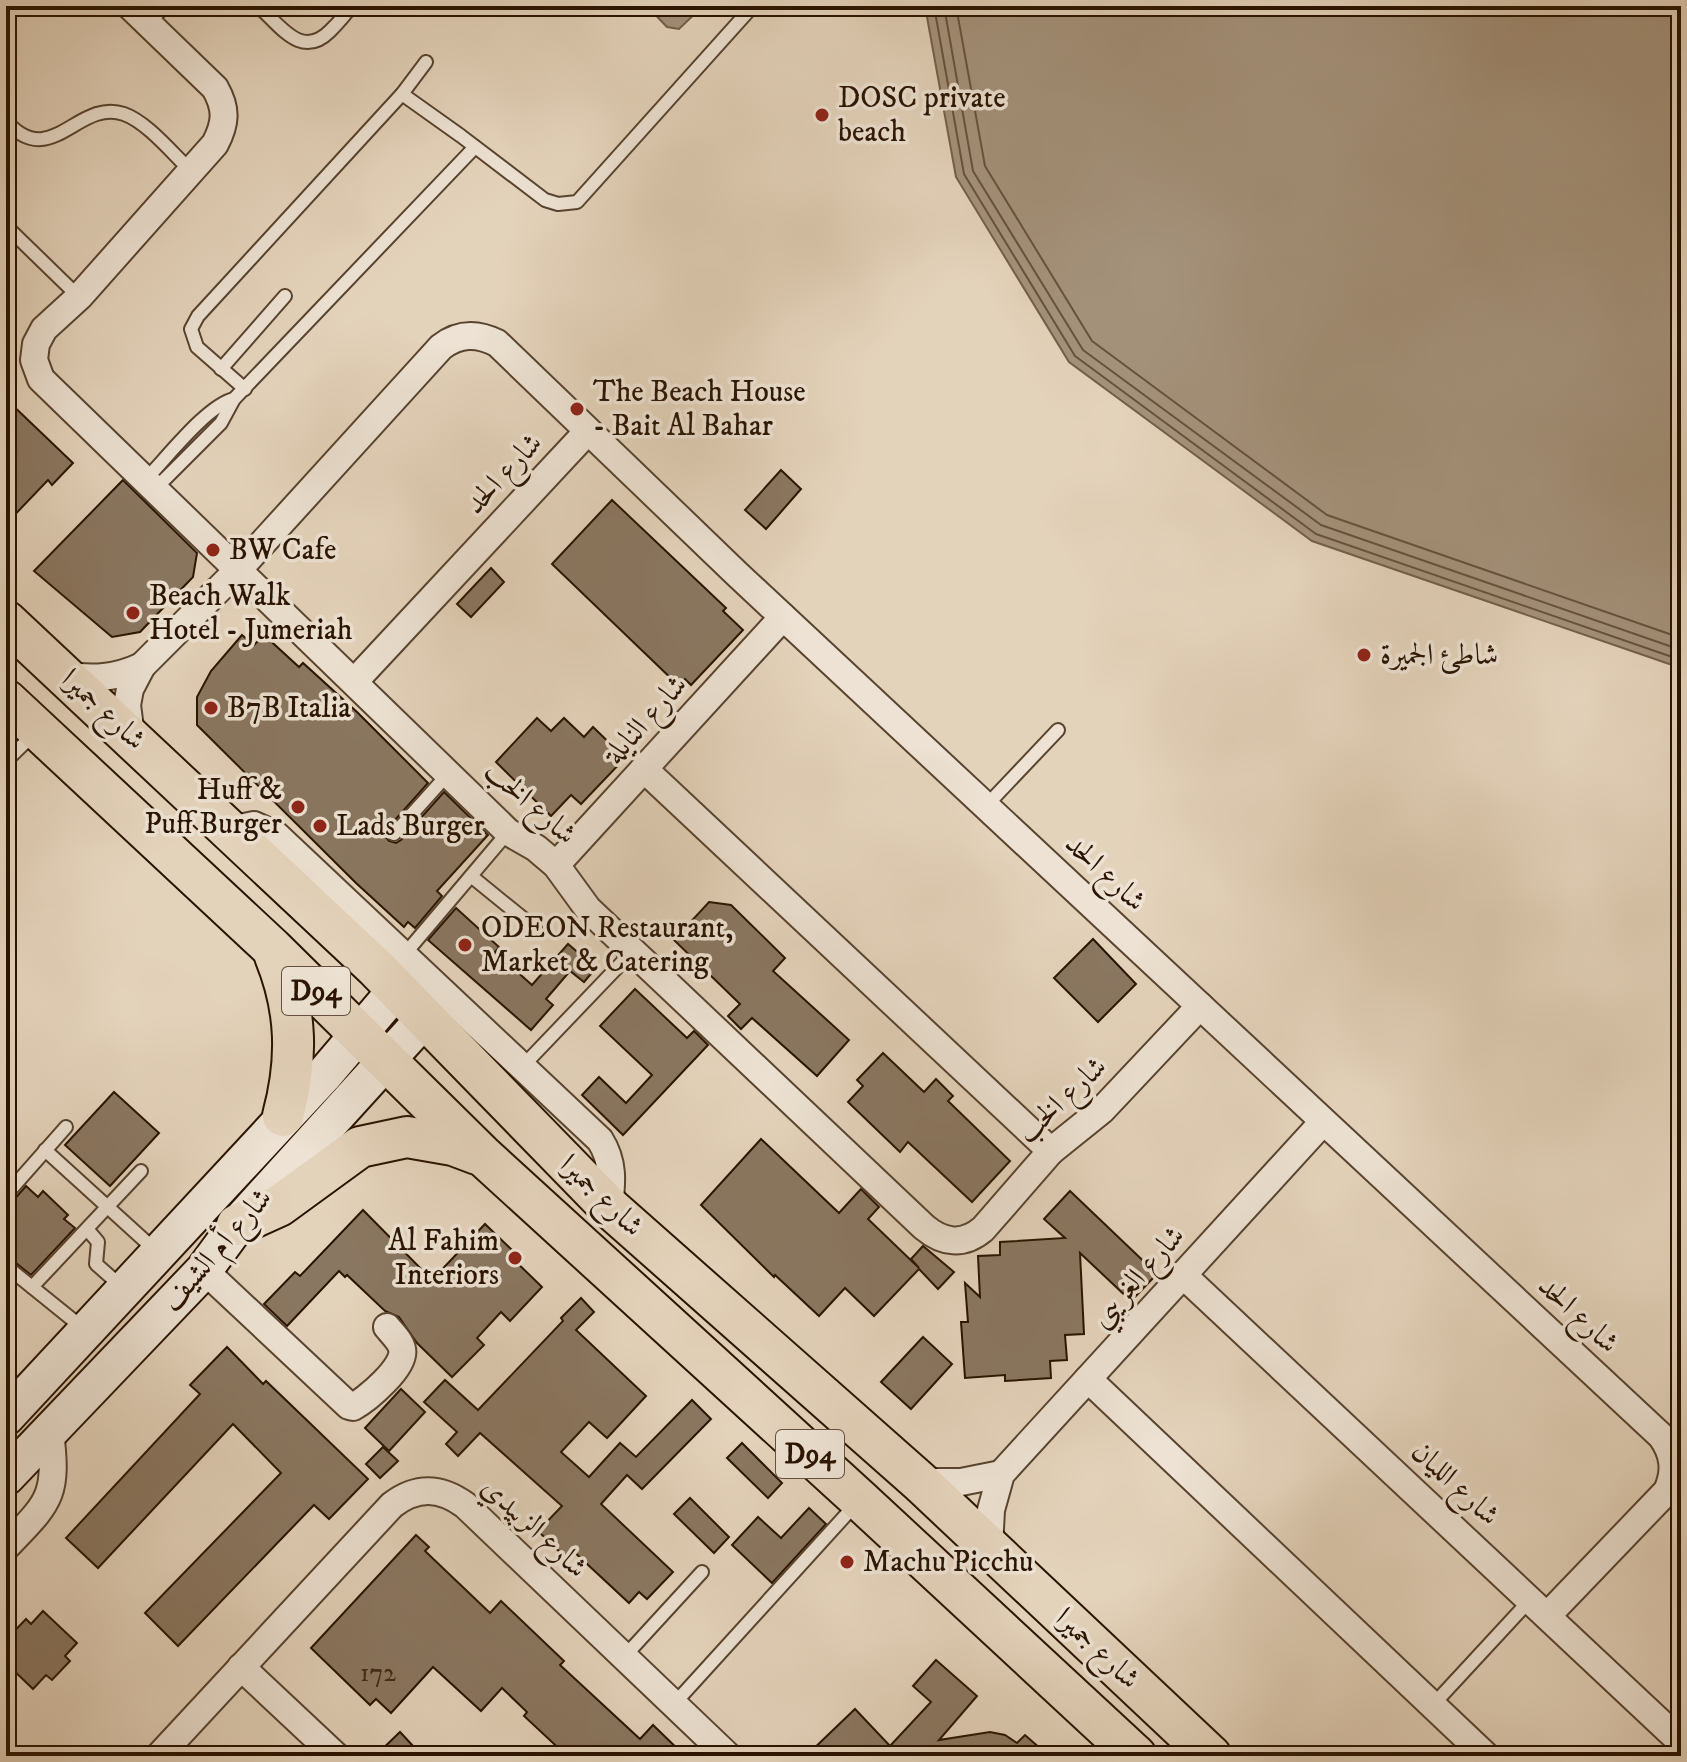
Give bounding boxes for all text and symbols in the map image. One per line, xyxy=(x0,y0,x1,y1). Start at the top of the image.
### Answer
place label: DOSC private beach xyxy=(838,80,1006,151)
marker: DOSC private beach xyxy=(813,106,831,124)
place label: The Beach House - Bait Al Bahar xyxy=(593,374,806,445)
marker: The Beach House - Bait Al Bahar xyxy=(568,400,586,418)
street label: شارع الحد xyxy=(457,426,555,526)
place label: BW Cafe xyxy=(229,532,336,569)
marker: BW Cafe xyxy=(204,541,222,559)
place label: Beach Walk Hotel - Jumeriah xyxy=(149,578,353,649)
marker: Beach Walk Hotel - Jumeriah xyxy=(124,604,142,622)
place label: شاطئ الجميرة xyxy=(1380,637,1498,674)
marker: شاطئ الجميرة xyxy=(1355,646,1373,664)
street label: شارع جميرا xyxy=(49,661,153,762)
street label: شارع النايلة xyxy=(595,668,700,777)
place label: B7B Italia xyxy=(227,690,351,727)
marker: B7B Italia xyxy=(202,699,220,717)
street label: شارع الخب xyxy=(473,753,584,857)
place label: Huff & Puff Burger xyxy=(144,772,282,843)
marker: Huff & Puff Burger xyxy=(289,798,307,816)
place label: Lads Burger xyxy=(336,808,485,845)
marker: Lads Burger xyxy=(311,817,329,835)
street label: شارع الحد xyxy=(1053,826,1153,924)
place label: ODEON Restaurant, Market & Catering xyxy=(481,910,733,981)
marker: ODEON Restaurant, Market & Catering xyxy=(456,936,474,954)
road number: D94 xyxy=(282,967,350,1015)
street label: شارع الخب xyxy=(1009,1049,1118,1155)
street label: شارع جميرا xyxy=(547,1147,651,1249)
street label: شارع أم الشيف xyxy=(150,1178,285,1323)
street label: شارع الغريبي xyxy=(1083,1218,1199,1340)
place label: Al Fahim Interiors xyxy=(388,1223,499,1294)
marker: Al Fahim Interiors xyxy=(506,1249,524,1267)
street label: شارع الحد xyxy=(1526,1268,1626,1366)
road number: D94 xyxy=(776,1430,844,1478)
street label: شارع الليان xyxy=(1400,1434,1507,1538)
street label: شارع الزبيدي xyxy=(470,1469,595,1590)
place label: Machu Picchu xyxy=(863,1544,1034,1581)
marker: Machu Picchu xyxy=(838,1553,856,1571)
street label: شارع جميرا xyxy=(1043,1600,1147,1701)
house number: 172 xyxy=(360,1657,396,1690)

